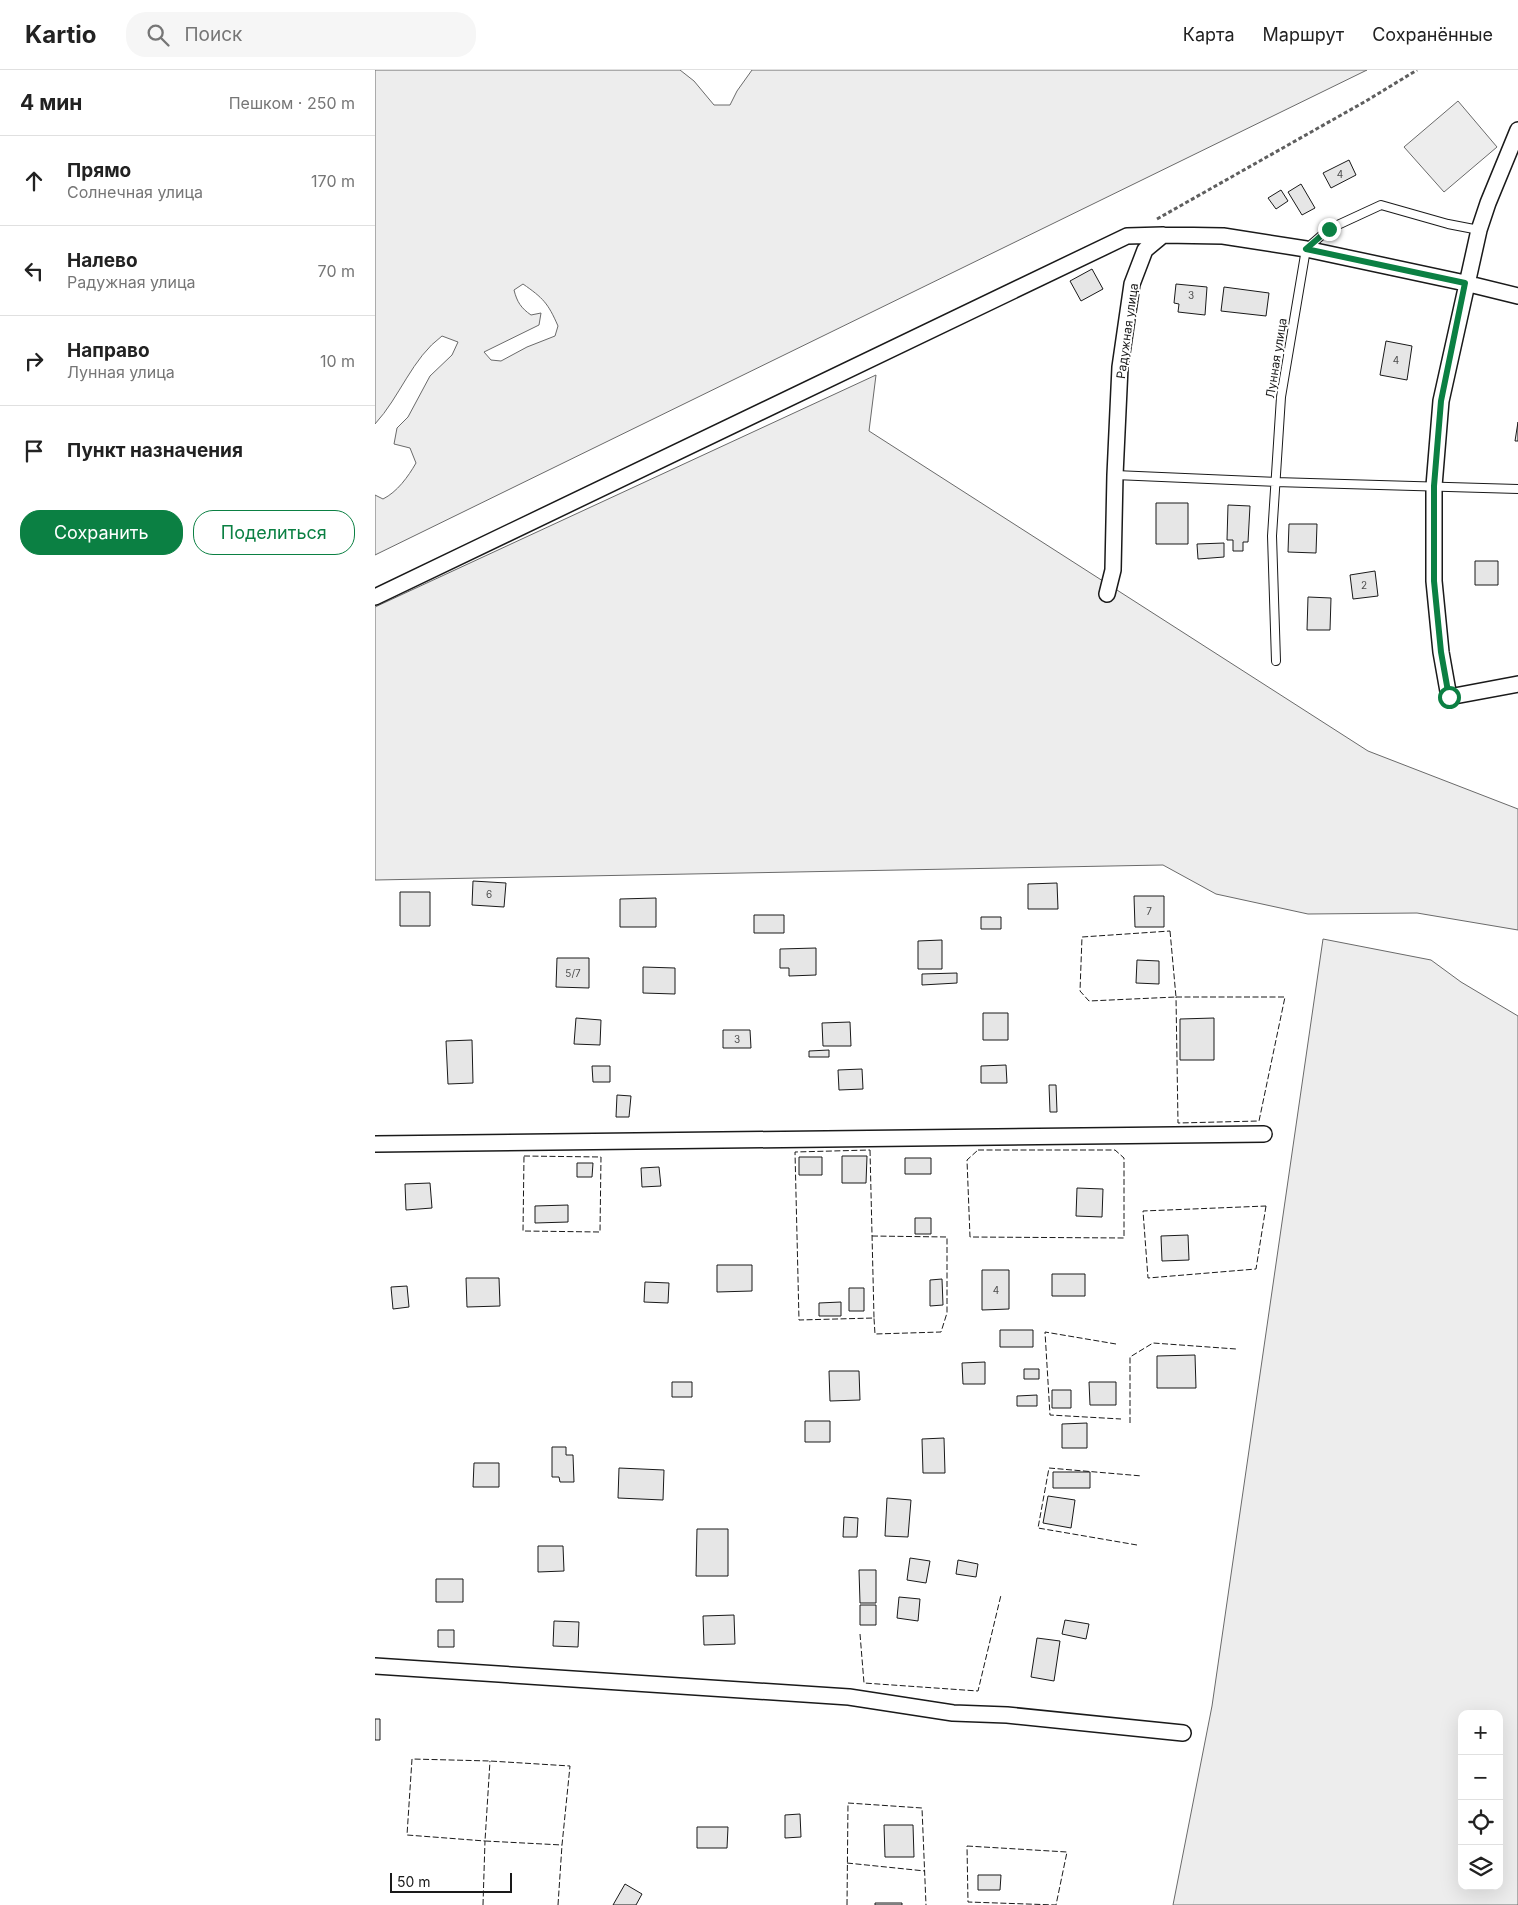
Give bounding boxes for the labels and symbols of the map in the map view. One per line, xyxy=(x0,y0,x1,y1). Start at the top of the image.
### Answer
house number: 4 xyxy=(1337,168,1343,180)
route end xyxy=(1318,218,1341,241)
street label: Радужная улица xyxy=(1113,282,1141,380)
house number: 3 xyxy=(1188,289,1194,301)
street label: Лунная улица xyxy=(1262,317,1290,399)
house number: 4 xyxy=(1393,354,1399,366)
house number: 2 xyxy=(1361,579,1367,591)
route start xyxy=(1438,686,1461,709)
house number: 6 xyxy=(486,888,492,900)
house number: 7 xyxy=(1146,905,1152,917)
house number: 5/7 xyxy=(565,967,581,979)
house number: 3 xyxy=(734,1033,740,1045)
house number: 4 xyxy=(993,1284,999,1296)
scale bar xyxy=(390,1870,513,1893)

